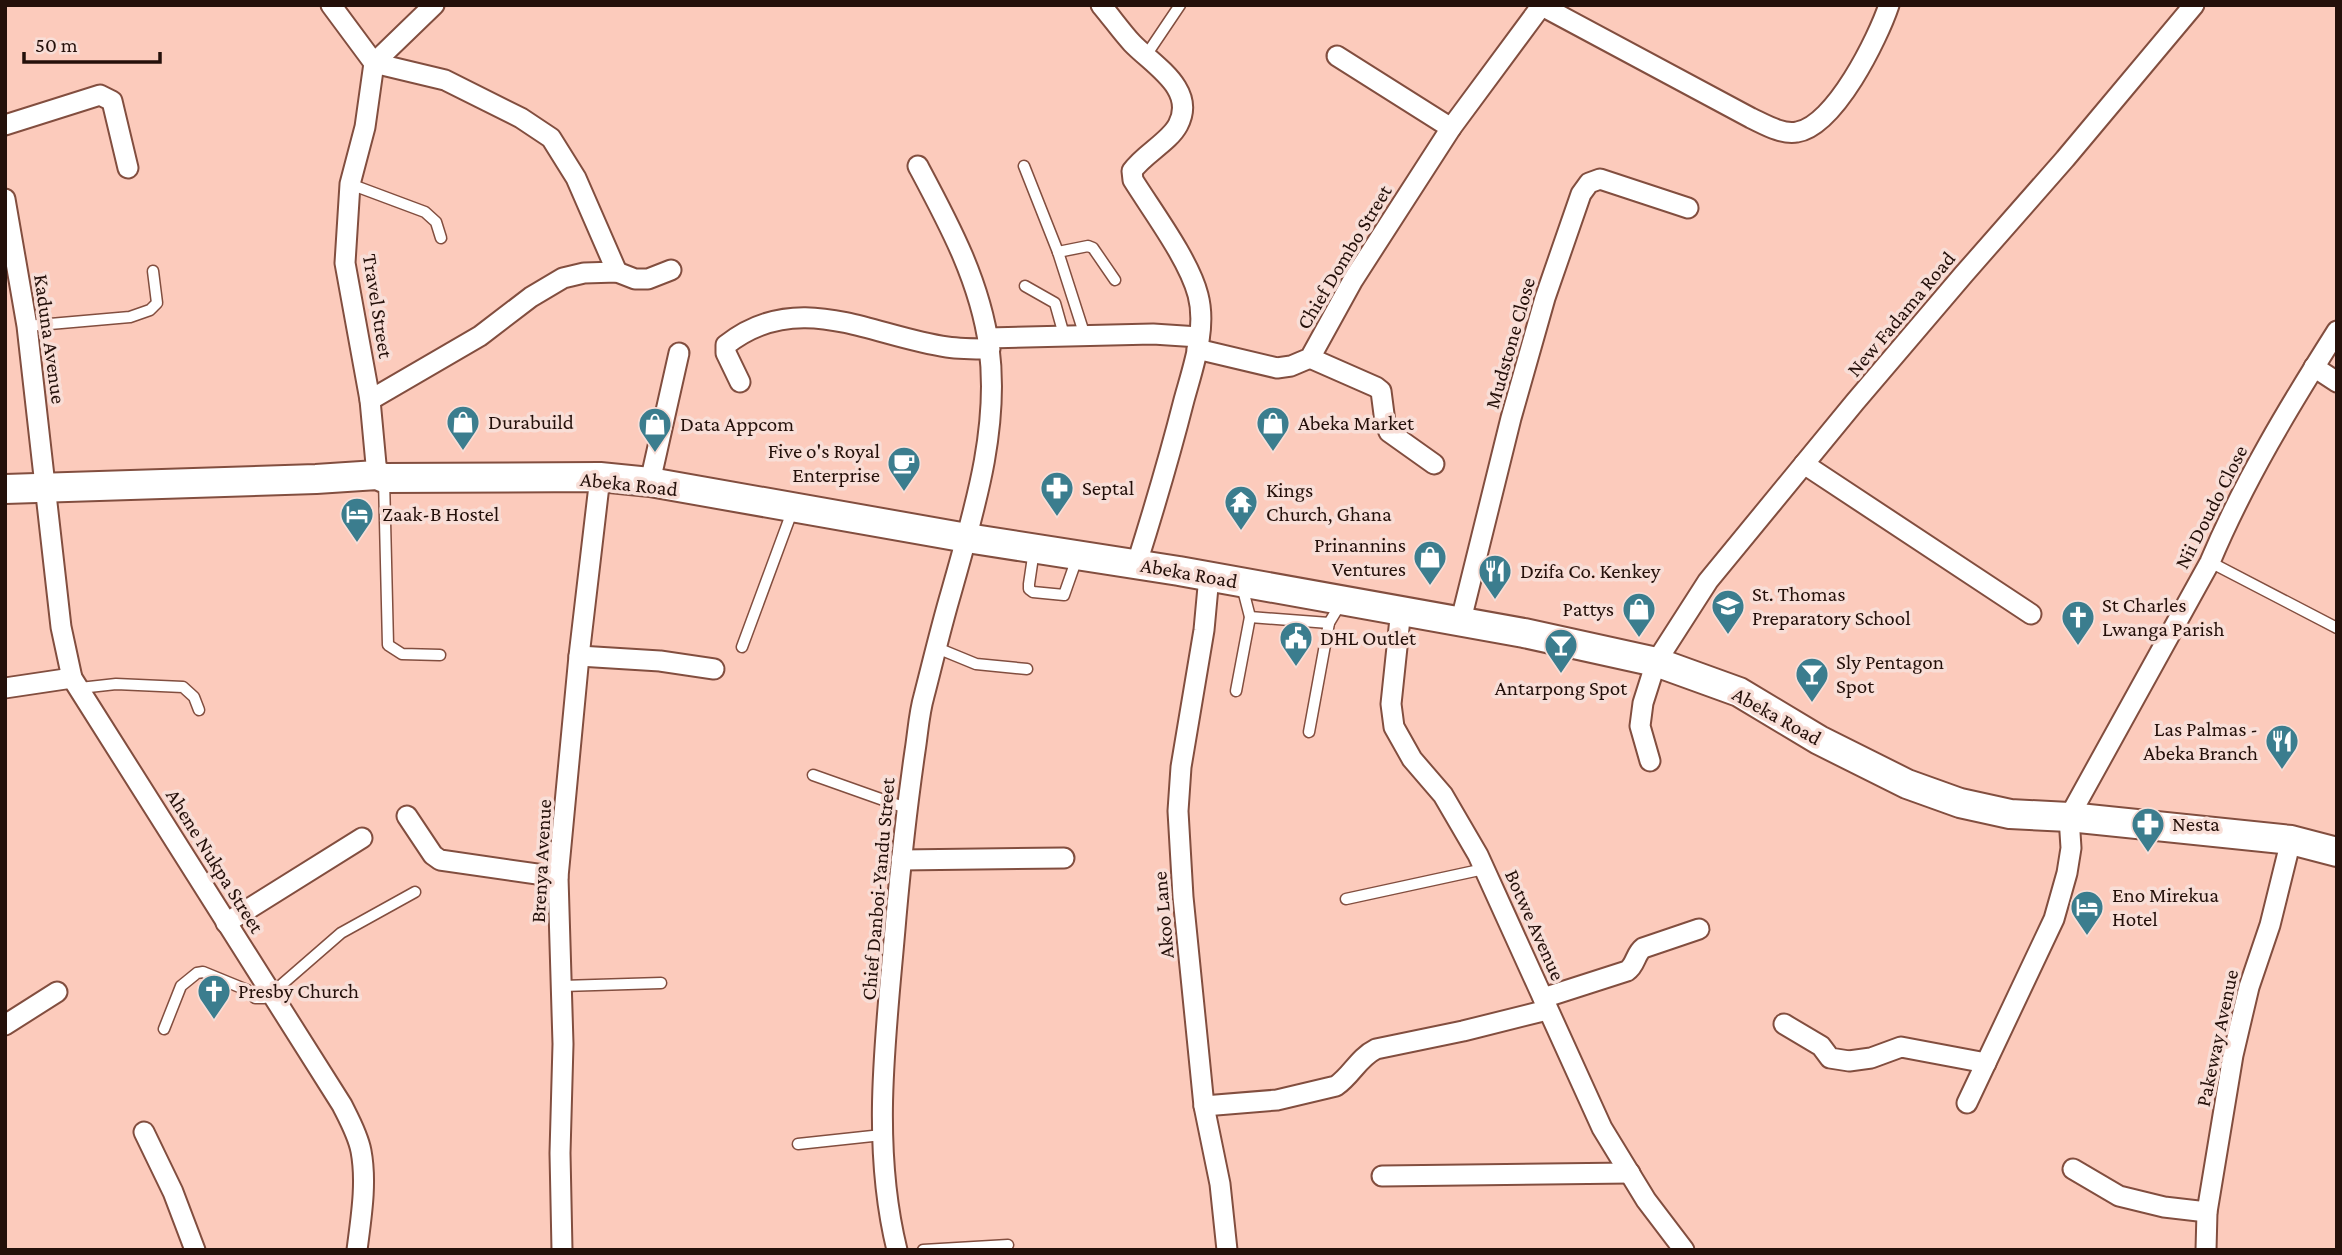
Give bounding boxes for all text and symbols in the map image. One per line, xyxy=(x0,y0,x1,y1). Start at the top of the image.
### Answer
scale bar xyxy=(24,21,161,65)
text: 50 m xyxy=(35,33,78,57)
street label: Chief Dombo Street xyxy=(1291,180,1397,334)
street label: New Fadama Road xyxy=(1842,247,1960,381)
street label: Travel Street xyxy=(358,252,398,361)
street label: Kaduna Avenue xyxy=(29,273,71,405)
street label: Mudstone Close xyxy=(1480,275,1540,411)
shop icon: Durabuild xyxy=(444,403,482,452)
shop icon: Abeka Market xyxy=(1254,404,1292,453)
shop icon: Data Appcom xyxy=(636,405,674,454)
place label: Durabuild xyxy=(488,410,574,434)
place label: Abeka Market xyxy=(1298,411,1415,435)
place label: Data Appcom xyxy=(680,412,794,436)
place label: Five o's Royal Enterprise xyxy=(768,439,880,487)
street label: Nii Doudo Close xyxy=(2170,441,2252,573)
cafe icon: Five o's Royal Enterprise xyxy=(885,444,923,493)
street label: Abeka Road xyxy=(579,467,679,501)
pharmacy icon: Septal xyxy=(1038,469,1076,518)
place label: Septal xyxy=(1082,476,1134,500)
place label: Kings Church, Ghana xyxy=(1266,478,1392,526)
temple icon: Kings Church, Ghana xyxy=(1222,483,1260,532)
hotel icon: Zaak-B Hostel xyxy=(338,495,376,544)
place label: Zaak-B Hostel xyxy=(382,502,499,526)
place label: Prinannins Ventures xyxy=(1314,533,1406,581)
shop icon: Prinannins Ventures xyxy=(1411,538,1449,587)
restaurant icon: Dzifa Co. Kenkey xyxy=(1476,552,1514,601)
street label: Abeka Road xyxy=(1139,553,1239,593)
place label: Dzifa Co. Kenkey xyxy=(1520,559,1661,583)
place label: St. Thomas Preparatory School xyxy=(1752,582,1911,630)
school or university icon: St. Thomas Preparatory School xyxy=(1709,587,1747,636)
shop icon: Pattys xyxy=(1620,590,1658,639)
place label: St Charles Lwanga Parish xyxy=(2102,593,2224,641)
place label: Pattys xyxy=(1563,597,1614,621)
church icon: St Charles Lwanga Parish xyxy=(2059,598,2097,647)
public building icon: DHL Outlet xyxy=(1277,619,1315,668)
place label: DHL Outlet xyxy=(1320,626,1417,650)
bar icon: Antarpong Spot xyxy=(1542,626,1580,675)
place label: Sly Pentagon Spot xyxy=(1836,650,1944,698)
bar icon: Sly Pentagon Spot xyxy=(1793,655,1831,704)
place label: Antarpong Spot xyxy=(1495,676,1628,700)
street label: Abeka Road xyxy=(1728,682,1826,750)
place label: Las Palmas - Abeka Branch xyxy=(2143,717,2258,765)
restaurant icon: Las Palmas - Abeka Branch xyxy=(2263,722,2301,771)
street label: Chief Danboi-Yandu Street xyxy=(856,776,900,1001)
street label: Ahene Nukpa Street xyxy=(161,784,270,939)
street label: Brenya Avenue xyxy=(526,798,556,924)
pharmacy icon: Nesta xyxy=(2129,805,2167,854)
place label: Nesta xyxy=(2172,812,2220,836)
street label: Botwe Avenue xyxy=(1500,866,1570,984)
street label: Akoo Lane xyxy=(1147,870,1179,960)
place label: Eno Mirekua Hotel xyxy=(2112,883,2219,931)
hotel icon: Eno Mirekua Hotel xyxy=(2068,888,2106,937)
street label: Pakeway Avenue xyxy=(2191,967,2243,1109)
church icon: Presby Church xyxy=(195,972,233,1021)
place label: Presby Church xyxy=(238,979,359,1003)

